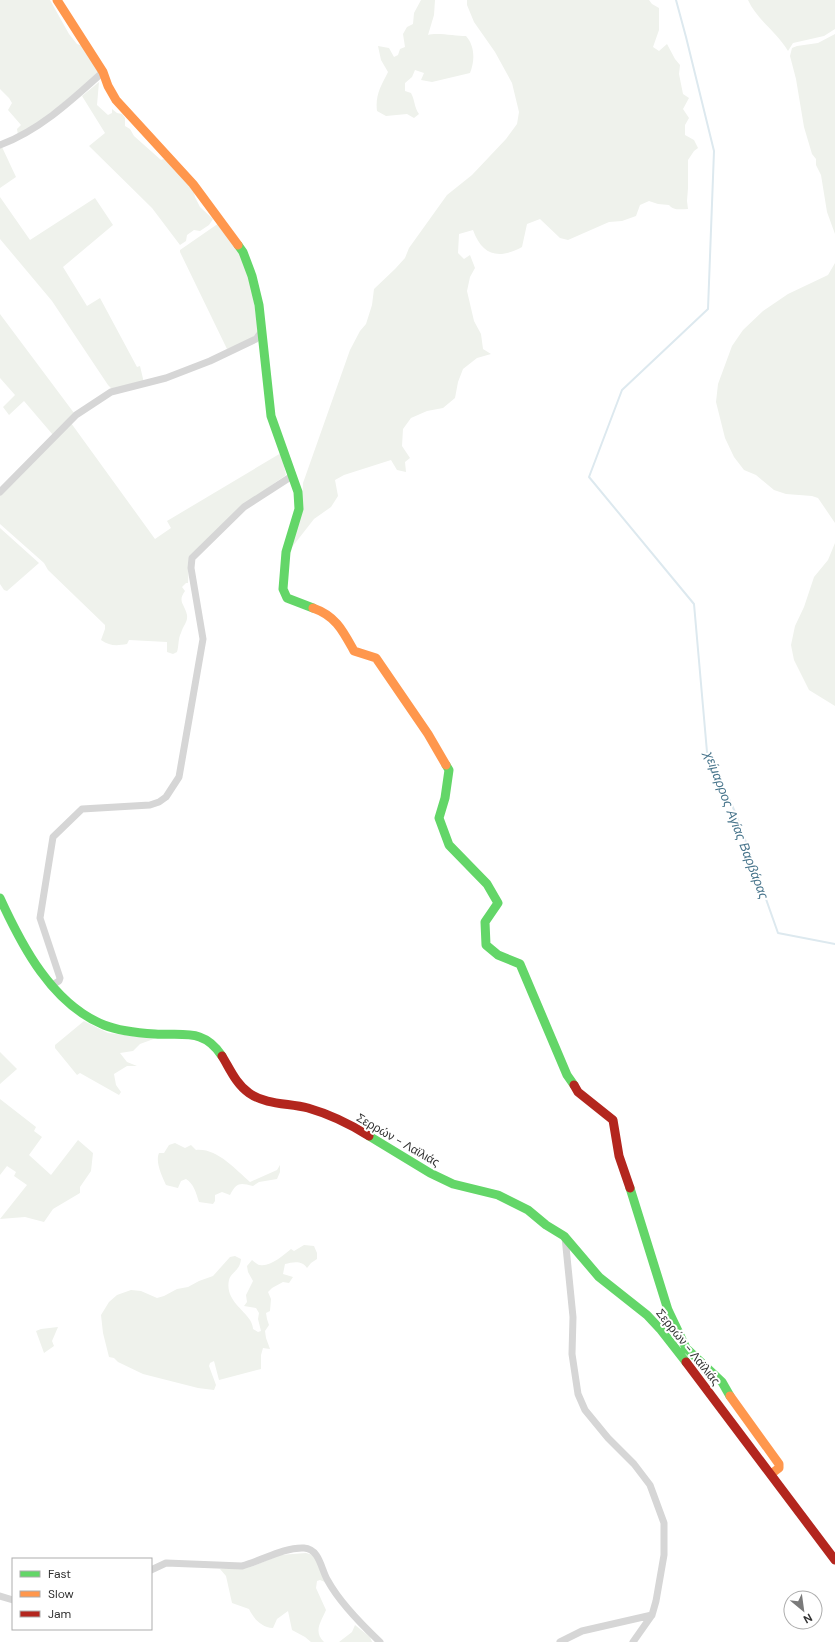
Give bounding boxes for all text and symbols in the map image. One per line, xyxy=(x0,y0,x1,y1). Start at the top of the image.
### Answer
water label: χείμαρρος Αγίας Βαρβάρας xyxy=(700,748,773,902)
street label: Σερρών - Λαϊλιάς xyxy=(353,1110,443,1170)
street label: Σερρών - Λαϊλιάς xyxy=(652,1306,724,1389)
legend xyxy=(12,1558,152,1630)
text: Fast xyxy=(48,1566,71,1582)
text: Slow xyxy=(48,1586,74,1602)
north arrow xyxy=(783,1590,823,1630)
text: Jam xyxy=(48,1606,71,1622)
text: N xyxy=(801,1611,815,1627)

